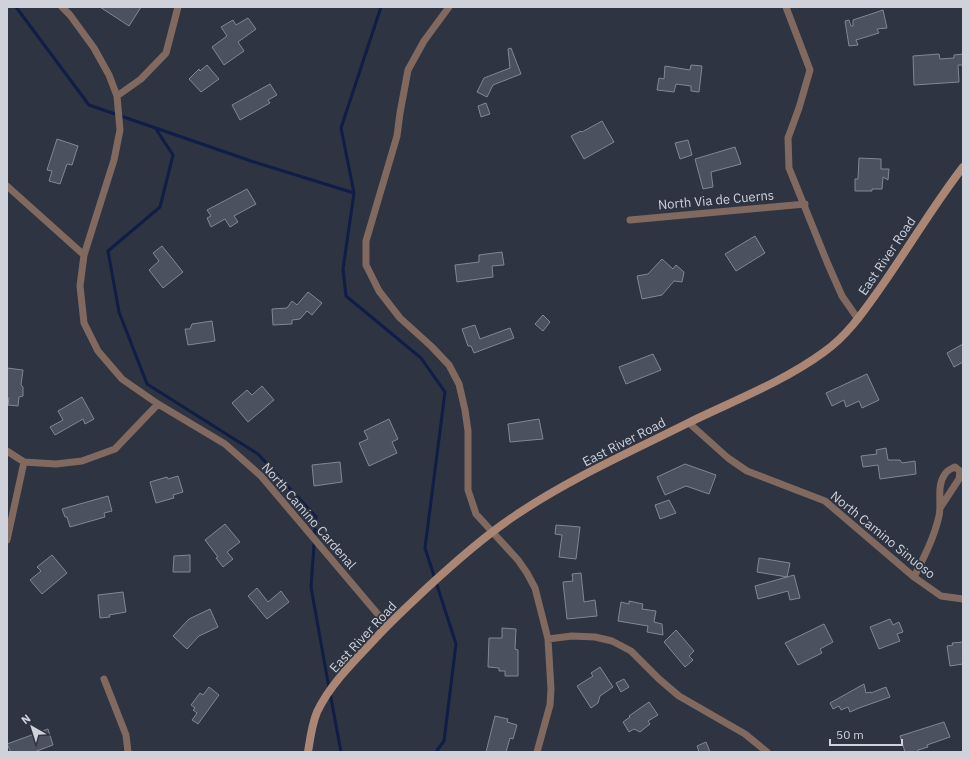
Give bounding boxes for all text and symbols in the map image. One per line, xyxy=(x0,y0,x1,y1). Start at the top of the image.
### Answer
street label: North Via de Cuerns xyxy=(657,186,775,214)
street label: East River Road xyxy=(854,213,920,299)
street label: East River Road xyxy=(580,414,668,470)
street label: North Camino Cardenal xyxy=(258,459,360,573)
street label: North Camino Sinuoso xyxy=(827,487,939,583)
street label: East River Road xyxy=(326,598,400,676)
north arrow xyxy=(12,707,52,747)
text: N xyxy=(18,711,33,727)
scale bar xyxy=(830,721,902,747)
text: 50 m xyxy=(836,727,864,742)

